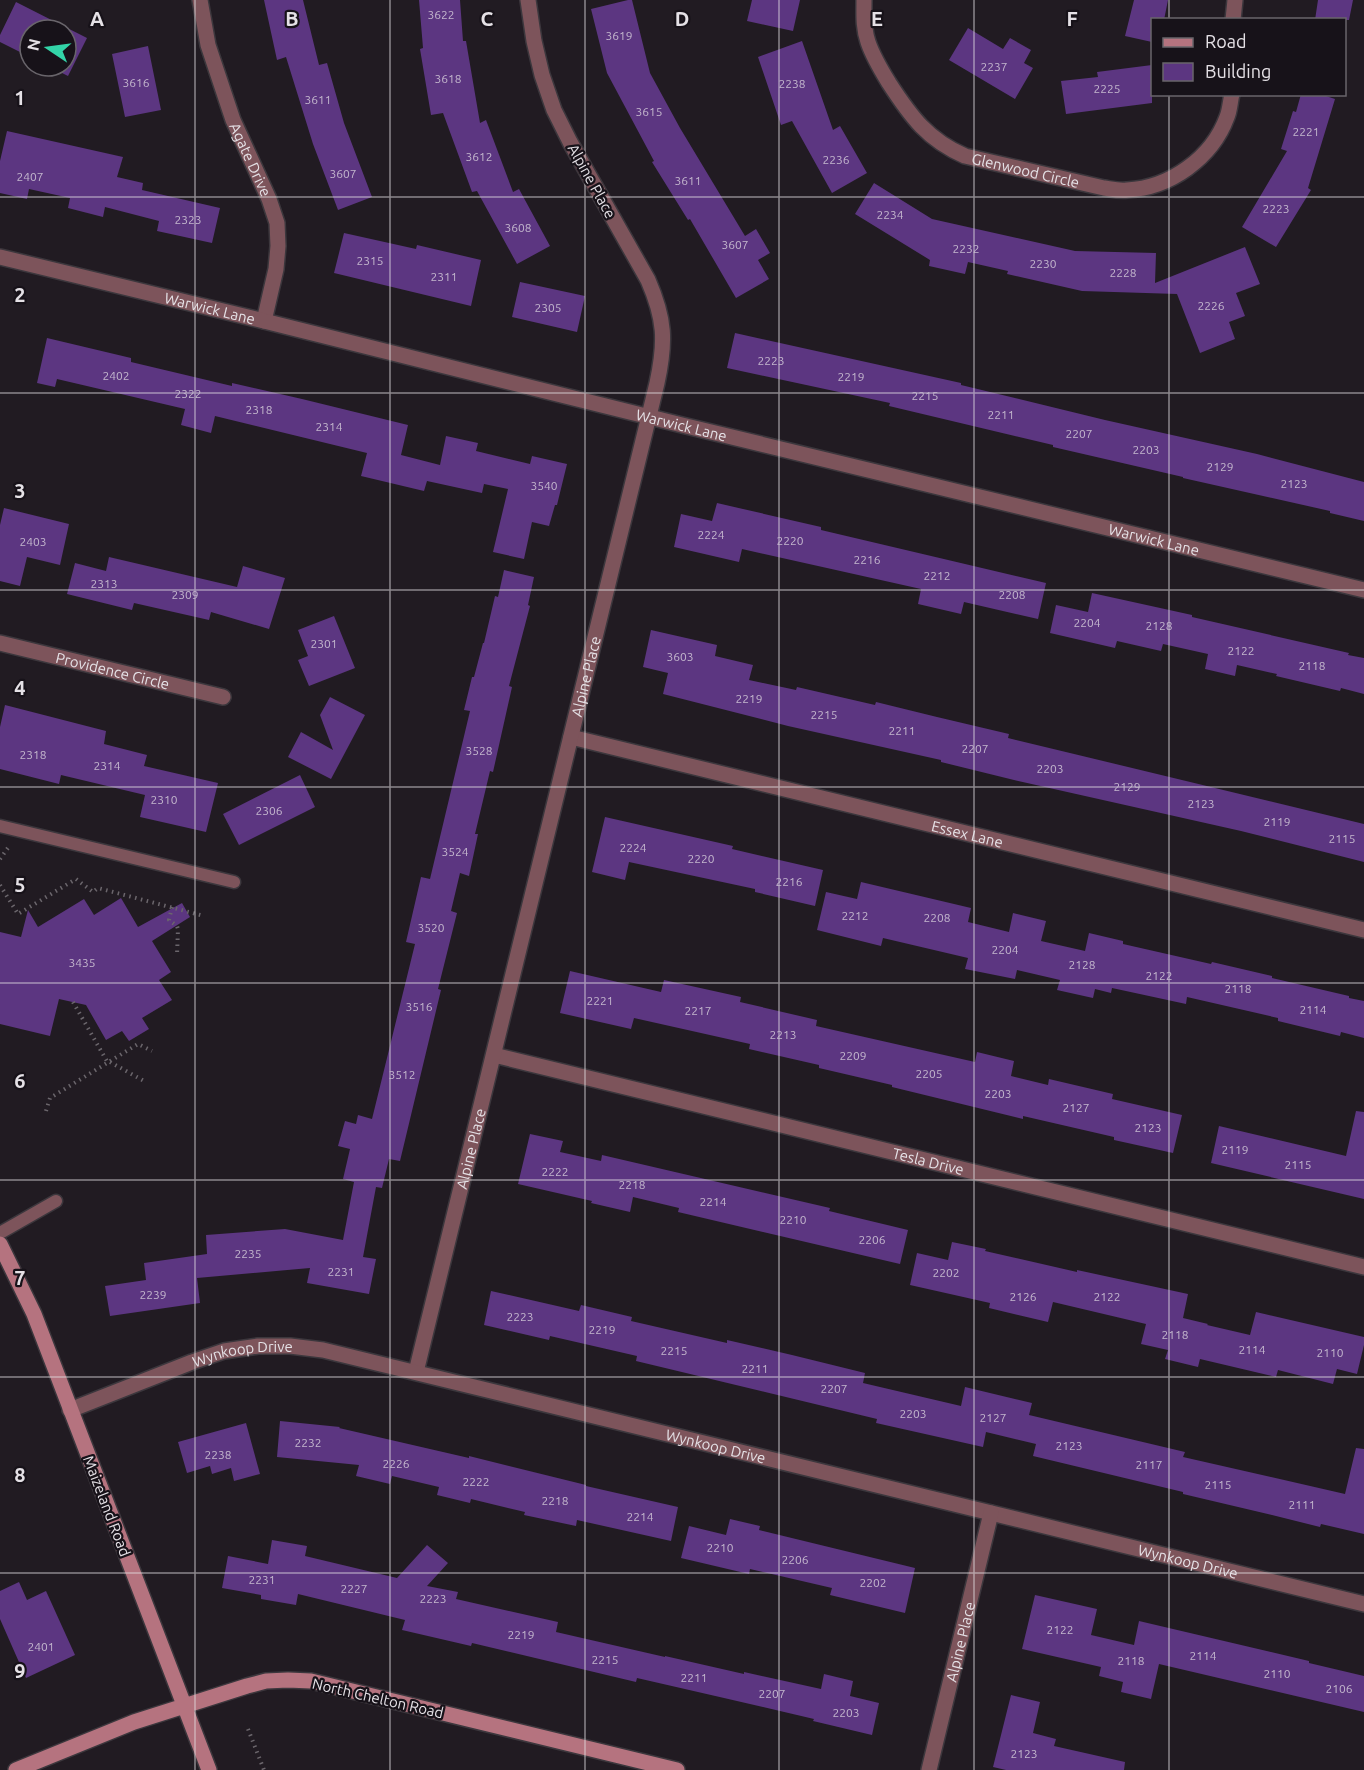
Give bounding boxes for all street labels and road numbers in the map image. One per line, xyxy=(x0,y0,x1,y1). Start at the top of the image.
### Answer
street label: Agate Drive xyxy=(227,120,275,199)
street label: Alpine Place xyxy=(565,141,619,221)
street label: Glenwood Circle xyxy=(970,149,1081,191)
street label: Warwick Lane xyxy=(163,289,257,327)
street label: Warwick Lane xyxy=(635,405,729,444)
street label: Warwick Lane xyxy=(1107,520,1201,558)
street label: Alpine Place xyxy=(568,634,604,718)
street label: Providence Circle xyxy=(54,648,171,692)
street label: Essex Lane xyxy=(930,817,1005,850)
street label: Alpine Place xyxy=(452,1107,488,1191)
street label: Tesla Drive xyxy=(891,1144,966,1178)
street label: Wynkoop Drive xyxy=(190,1338,293,1370)
street label: Wynkoop Drive xyxy=(664,1425,768,1466)
street label: Maizeland Road xyxy=(80,1453,134,1559)
street label: Wynkoop Drive xyxy=(1136,1541,1240,1581)
street label: Alpine Place xyxy=(942,1600,978,1684)
street label: North Chelton Road xyxy=(311,1675,445,1721)

